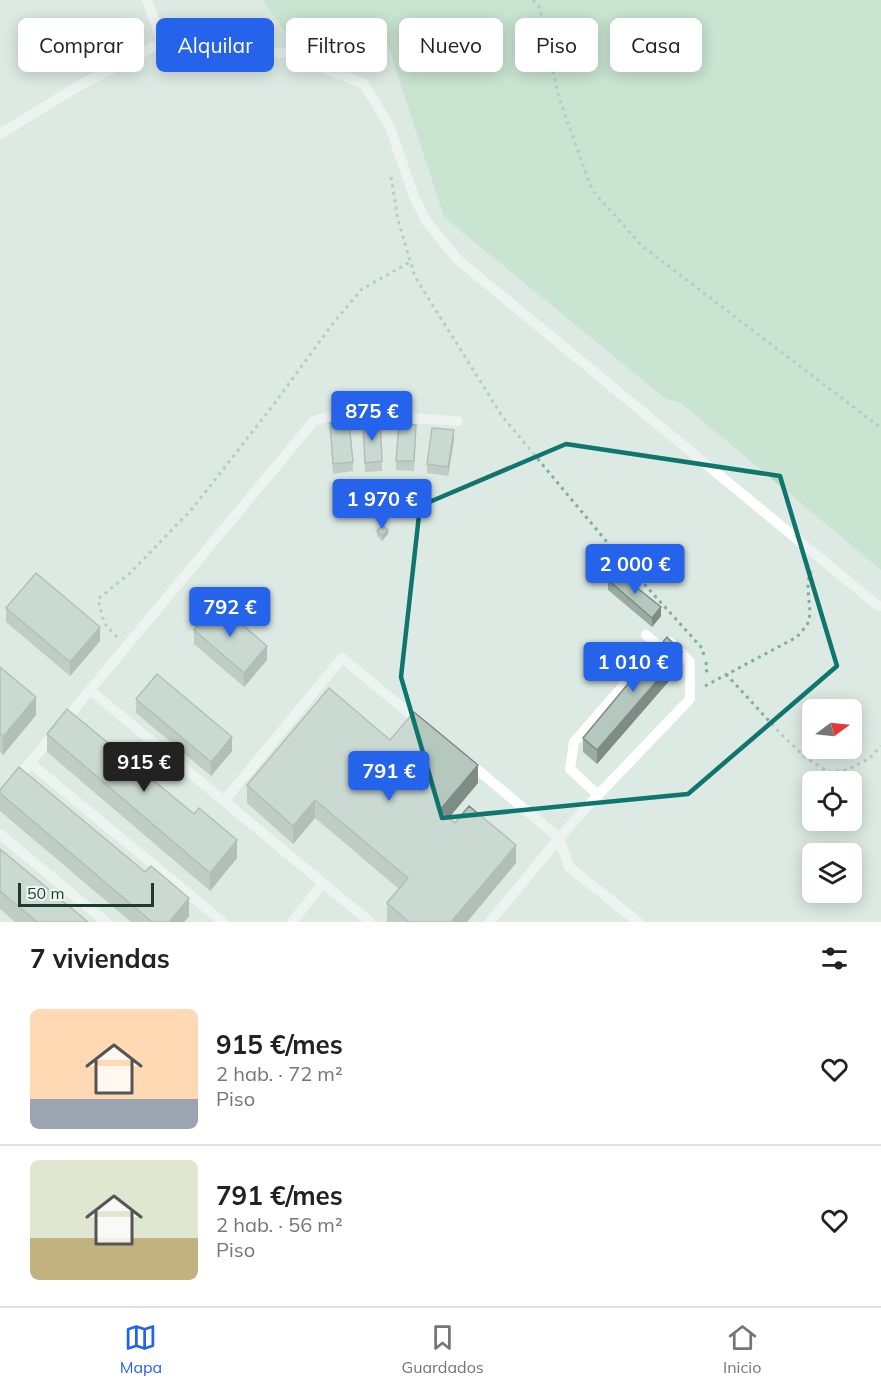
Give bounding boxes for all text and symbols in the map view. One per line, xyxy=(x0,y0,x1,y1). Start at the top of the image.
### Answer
chip: Comprar xyxy=(18,18,144,72)
chip: Alquilar xyxy=(156,18,274,72)
chip: Filtros xyxy=(286,18,387,72)
chip: Nuevo xyxy=(399,18,503,72)
chip: Piso xyxy=(515,18,598,72)
chip: Casa xyxy=(610,18,702,72)
pin: 875 € xyxy=(330,391,414,442)
text: 875 € xyxy=(345,398,399,423)
pin: 1 970 € xyxy=(327,479,437,530)
text: 1 970 € xyxy=(347,486,417,511)
pin: 2 000 € xyxy=(580,544,690,595)
text: 2 000 € xyxy=(600,551,670,576)
pin: 792 € xyxy=(188,587,272,638)
text: 792 € xyxy=(203,594,257,619)
pin: 1 010 € xyxy=(578,642,688,693)
text: 1 010 € xyxy=(598,649,668,674)
north arrow xyxy=(802,699,862,759)
map controls xyxy=(802,699,862,903)
pin: 915 € xyxy=(102,742,186,793)
text: 915 € xyxy=(117,749,171,774)
pin: 791 € xyxy=(347,751,431,802)
text: 791 € xyxy=(362,758,416,783)
button: locate xyxy=(802,771,862,831)
button: layers xyxy=(802,843,862,903)
scale bar xyxy=(18,880,154,908)
text: 50 m xyxy=(27,883,64,903)
text: 7 viviendas xyxy=(30,942,170,975)
icon: filters xyxy=(818,942,851,975)
text: 915 €/mes xyxy=(216,1028,343,1061)
icon: home xyxy=(78,1033,150,1105)
icon: heart xyxy=(818,1053,851,1086)
text: 2 hab. · 72 m² xyxy=(216,1061,343,1086)
text: Piso xyxy=(216,1086,255,1111)
text: 791 €/mes xyxy=(216,1179,343,1212)
icon: home xyxy=(78,1184,150,1256)
icon: heart xyxy=(818,1204,851,1237)
text: 2 hab. · 56 m² xyxy=(216,1212,343,1237)
text: Piso xyxy=(216,1237,255,1262)
tab: Mapa xyxy=(120,1321,162,1377)
tab: Guardados xyxy=(402,1321,484,1377)
tab: Inicio xyxy=(723,1321,761,1377)

